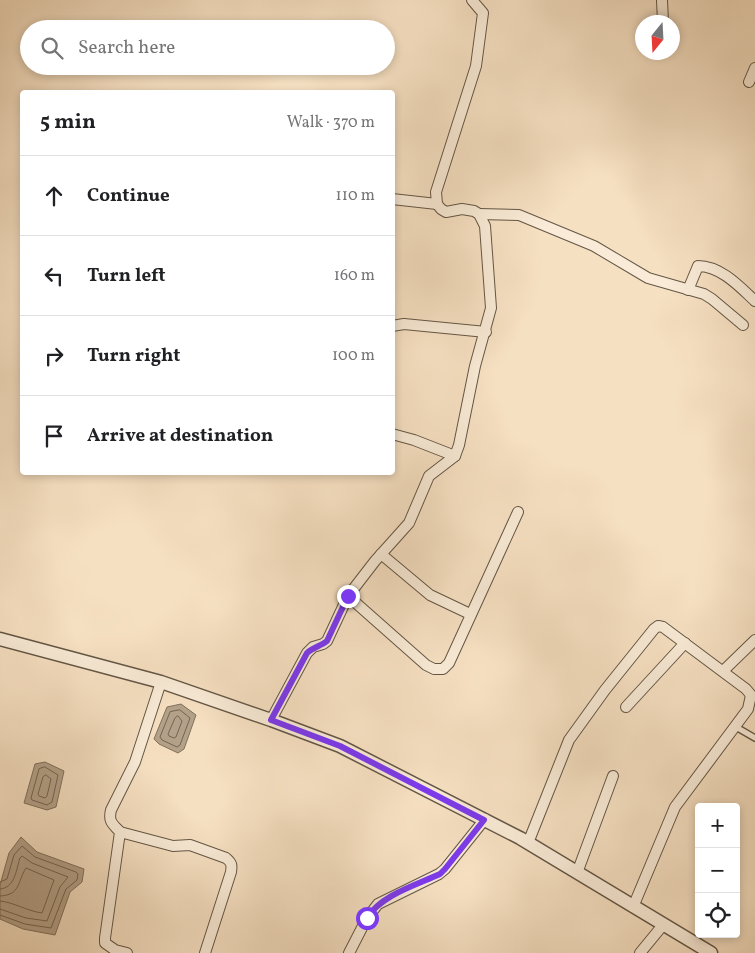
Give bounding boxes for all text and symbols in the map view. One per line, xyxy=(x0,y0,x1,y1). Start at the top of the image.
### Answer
north arrow xyxy=(635,15,680,60)
search box xyxy=(20,20,395,75)
icon: search xyxy=(38,34,66,62)
text: Search here xyxy=(78,35,175,61)
text: 5 min xyxy=(40,108,96,137)
text: Walk · 370 m xyxy=(287,112,375,134)
icon: ahead xyxy=(40,182,68,210)
text: Continue xyxy=(87,183,170,209)
text: 110 m xyxy=(336,185,375,207)
icon: left xyxy=(40,262,68,290)
text: Turn left xyxy=(87,263,166,289)
text: 160 m xyxy=(334,265,375,287)
icon: right xyxy=(40,342,68,370)
text: Turn right xyxy=(87,343,180,369)
text: 100 m xyxy=(332,345,375,367)
icon: arrive xyxy=(40,422,68,450)
text: Arrive at destination xyxy=(87,423,273,449)
route end xyxy=(337,585,360,608)
map controls xyxy=(695,803,740,938)
button: + xyxy=(695,803,740,848)
button: − xyxy=(695,848,740,893)
button: locate xyxy=(695,893,740,938)
route start xyxy=(356,907,379,930)

